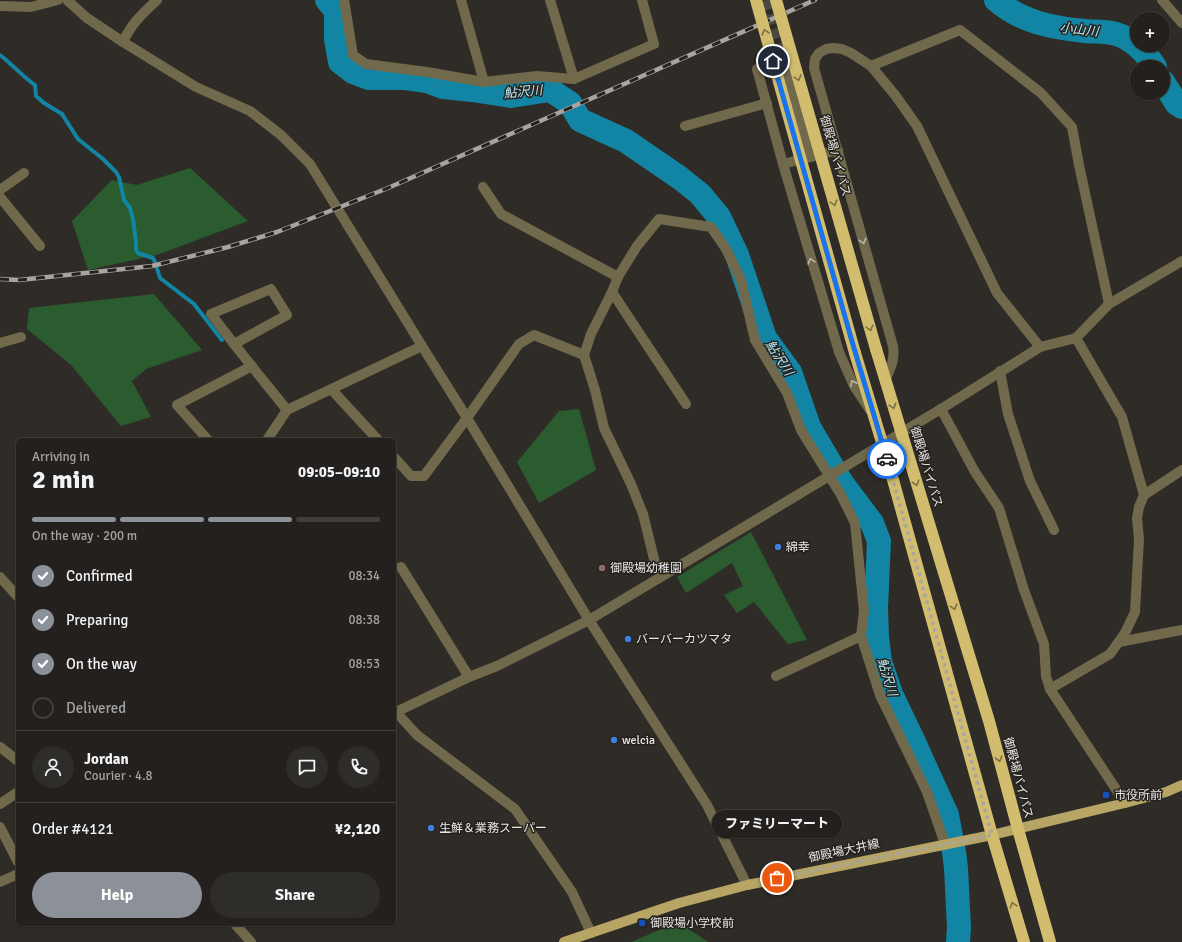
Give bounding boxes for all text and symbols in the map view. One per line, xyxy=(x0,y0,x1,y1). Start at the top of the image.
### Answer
map controls xyxy=(1130,12,1170,100)
button: + xyxy=(1130,12,1170,52)
water label: 小山川 xyxy=(1059,20,1101,40)
one-way arrow xyxy=(761,29,770,36)
pin xyxy=(756,44,790,78)
icon: home xyxy=(762,50,784,72)
button: − xyxy=(1130,60,1170,100)
one-way arrow xyxy=(793,74,802,81)
water label: 鮎沢川 xyxy=(503,82,545,102)
street label: 御殿場バイパス xyxy=(816,114,854,198)
one-way arrow xyxy=(829,199,838,206)
one-way arrow xyxy=(858,237,867,244)
one-way arrow xyxy=(807,257,816,264)
one-way arrow xyxy=(865,324,874,331)
water label: 鮎沢川 xyxy=(762,337,797,380)
one-way arrow xyxy=(850,380,858,388)
one-way arrow xyxy=(888,402,897,409)
street label: 御殿場バイパス xyxy=(907,425,945,509)
courier xyxy=(867,439,907,479)
icon: car xyxy=(876,448,898,470)
text: Arriving in xyxy=(32,449,90,465)
text: 09:05–09:10 xyxy=(298,463,380,481)
text: 2 min xyxy=(32,464,95,496)
one-way arrow xyxy=(911,479,920,486)
text: On the way · 200 m xyxy=(32,528,137,544)
place label: 綿幸 xyxy=(786,540,810,555)
marker: 綿幸 xyxy=(773,542,783,552)
place label: 御殿場幼稚園 xyxy=(610,561,682,576)
marker: 御殿場幼稚園 xyxy=(597,563,607,573)
icon: check xyxy=(32,565,54,587)
text: Confirmed xyxy=(66,567,133,585)
text: 08:34 xyxy=(348,568,380,584)
one-way arrow xyxy=(949,603,958,610)
icon: check xyxy=(32,609,54,631)
text: Preparing xyxy=(66,611,129,629)
text: 08:38 xyxy=(348,612,380,628)
place label: バーバーカツマタ xyxy=(636,632,732,647)
marker: バーバーカツマタ xyxy=(623,634,633,644)
icon: check xyxy=(32,653,54,675)
text: On the way xyxy=(66,655,137,673)
text: 08:53 xyxy=(348,656,380,672)
water label: 鮎沢川 xyxy=(874,656,901,700)
text: Delivered xyxy=(66,699,126,717)
place label: welcia xyxy=(622,733,655,748)
marker: welcia xyxy=(609,735,619,745)
street label: 御殿場バイパス xyxy=(1000,736,1036,820)
button: person xyxy=(32,746,74,788)
button: chat xyxy=(286,746,328,788)
button: phone xyxy=(338,746,380,788)
text: Jordan xyxy=(84,750,129,768)
one-way arrow xyxy=(994,755,1003,762)
text: Courier · 4.8 xyxy=(84,768,153,784)
place label: 市役所前 xyxy=(1114,788,1162,803)
marker: 市役所前 xyxy=(1101,790,1111,800)
callout: ファミリーマート xyxy=(712,810,842,838)
text: ファミリーマート xyxy=(725,816,829,832)
text: Order #4121 xyxy=(32,820,114,838)
text: ¥2,120 xyxy=(335,820,380,838)
place label: 生鮮＆業務スーパー xyxy=(439,821,547,836)
marker: 生鮮＆業務スーパー xyxy=(426,823,436,833)
street label: 御殿場大井線 xyxy=(807,836,881,866)
pin xyxy=(760,861,794,895)
icon: bag xyxy=(766,867,788,889)
button: Help xyxy=(32,872,202,918)
button: Share xyxy=(210,872,380,918)
one-way arrow xyxy=(1009,901,1018,908)
place label: 御殿場小学校前 xyxy=(650,916,734,931)
marker: 御殿場小学校前 xyxy=(637,918,647,928)

